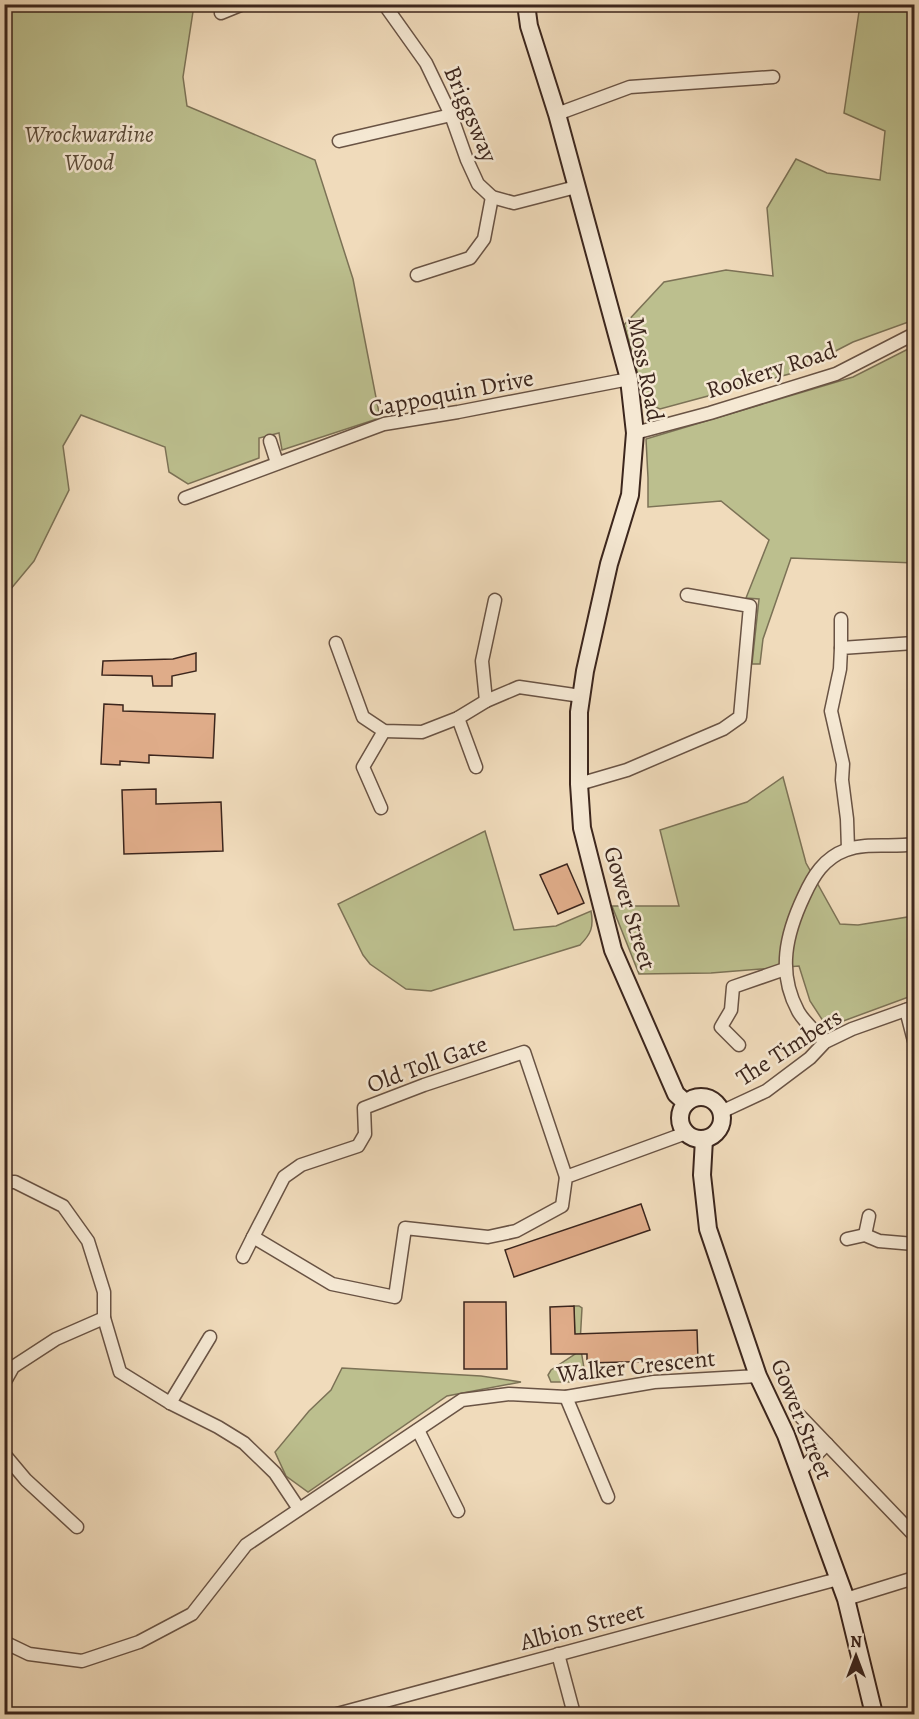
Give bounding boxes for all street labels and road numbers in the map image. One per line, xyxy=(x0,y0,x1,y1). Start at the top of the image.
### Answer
street label: Briggsway xyxy=(436,61,506,167)
street label: Moss Road xyxy=(620,314,672,424)
street label: Rookery Road xyxy=(702,334,840,406)
street label: Cappoquin Drive xyxy=(366,361,536,425)
street label: Gower Street xyxy=(596,842,664,974)
street label: The Timbers xyxy=(730,1001,848,1093)
street label: Old Toll Gate xyxy=(362,1027,492,1101)
street label: Walker Crescent xyxy=(554,1342,717,1390)
street label: Gower Street xyxy=(763,1354,841,1484)
street label: Albion Street xyxy=(515,1594,648,1658)

